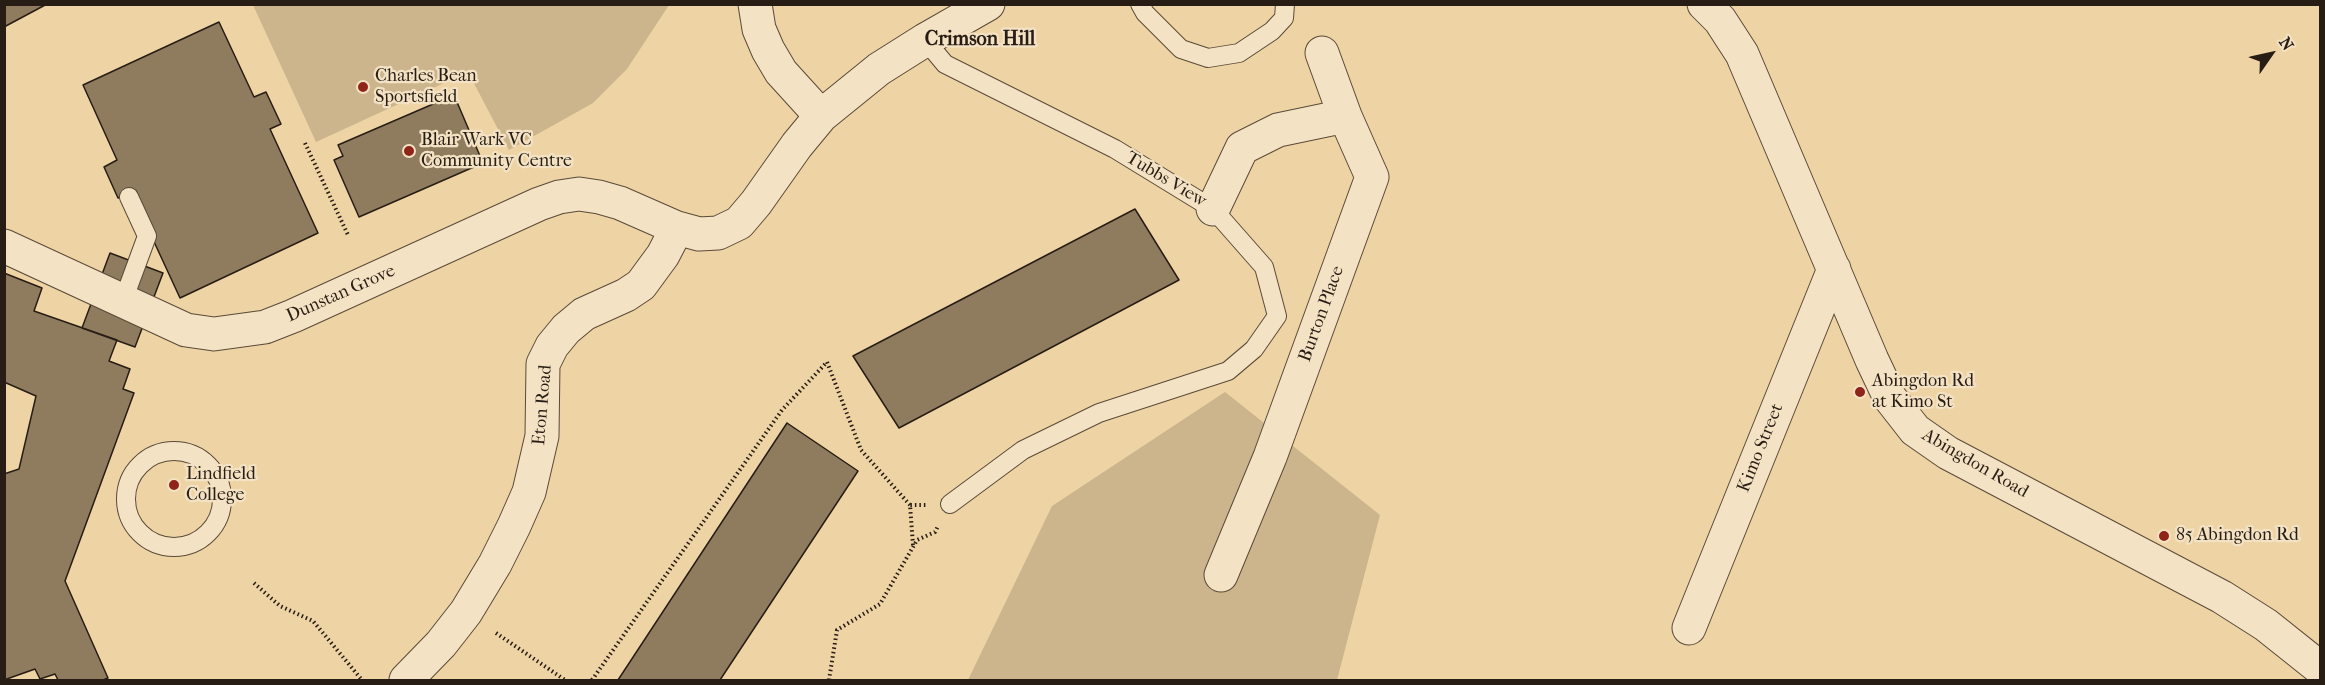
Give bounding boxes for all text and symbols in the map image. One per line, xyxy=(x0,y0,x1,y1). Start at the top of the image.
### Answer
north arrow xyxy=(2241,24,2301,84)
district label: Crimson Hill xyxy=(925,28,1035,52)
text: N xyxy=(2275,33,2298,54)
place label: Charles Bean Sportsfield xyxy=(375,66,477,109)
marker: Charles Bean Sportsfield xyxy=(356,80,370,94)
place label: Blair Wark VC Community Centre xyxy=(421,130,572,172)
marker: Blair Wark VC Community Centre xyxy=(402,144,416,158)
street label: Tubbs View xyxy=(1122,148,1210,212)
street label: Dunstan Grove xyxy=(283,260,399,328)
street label: Burton Place xyxy=(1295,263,1349,365)
street label: Eton Road xyxy=(529,364,557,446)
place label: Abingdon Rd at Kimo St xyxy=(1872,371,1974,413)
marker: Abingdon Rd at Kimo St xyxy=(1853,385,1867,399)
street label: Kimo Street xyxy=(1733,400,1789,496)
street label: Abingdon Road xyxy=(1918,425,2032,503)
place label: Lindfield College xyxy=(186,464,256,506)
marker: Lindfield College xyxy=(167,478,181,492)
place label: 85 Abingdon Rd xyxy=(2176,525,2299,547)
marker: 85 Abingdon Rd xyxy=(2157,529,2171,543)

